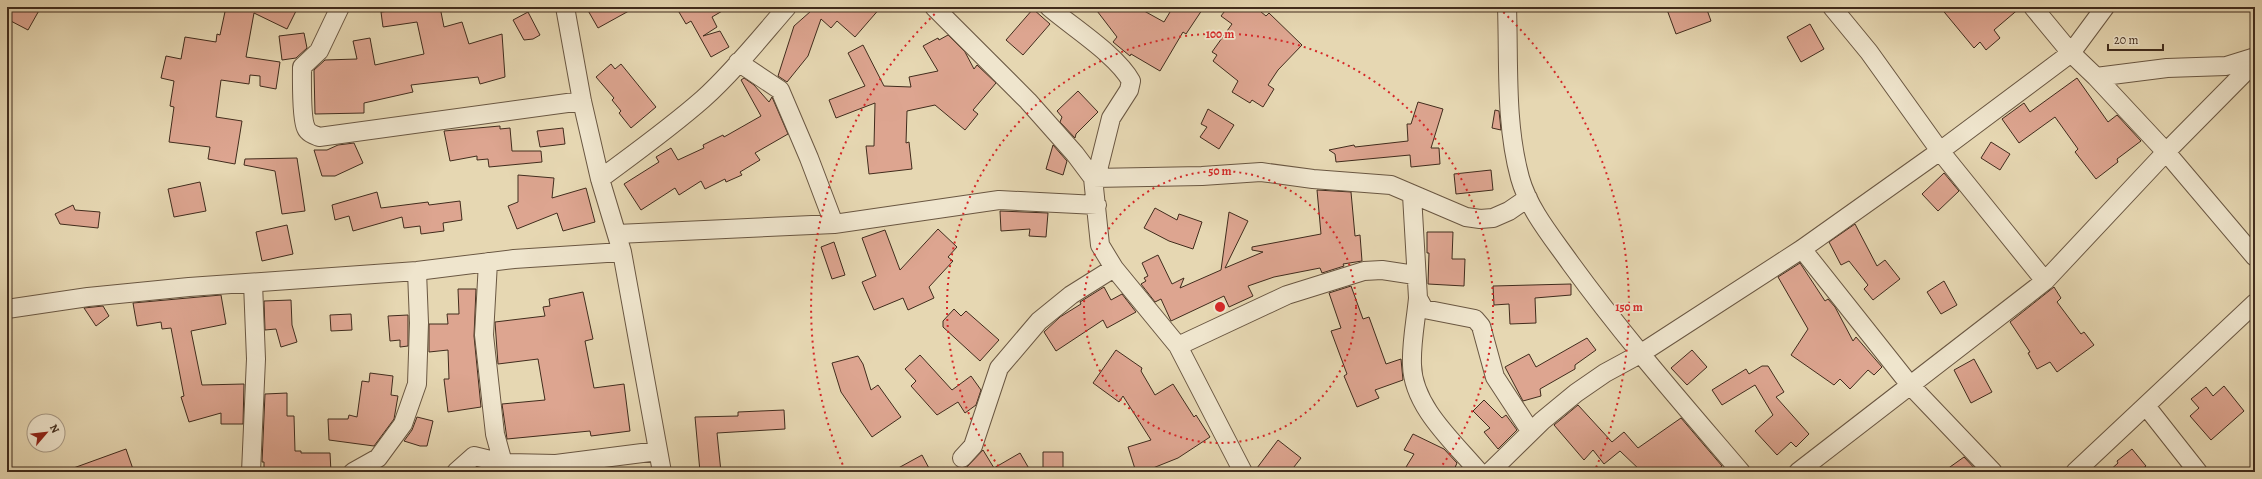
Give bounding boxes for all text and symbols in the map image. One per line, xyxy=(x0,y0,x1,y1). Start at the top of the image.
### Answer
text: 100 m xyxy=(1206,26,1234,42)
scale bar xyxy=(2108,26,2163,52)
text: 20 m xyxy=(2114,32,2138,48)
text: 50 m xyxy=(1208,163,1232,179)
text: 150 m xyxy=(1615,299,1643,315)
centre of rings xyxy=(1213,300,1227,314)
north arrow xyxy=(26,413,66,453)
text: N xyxy=(46,421,63,436)

